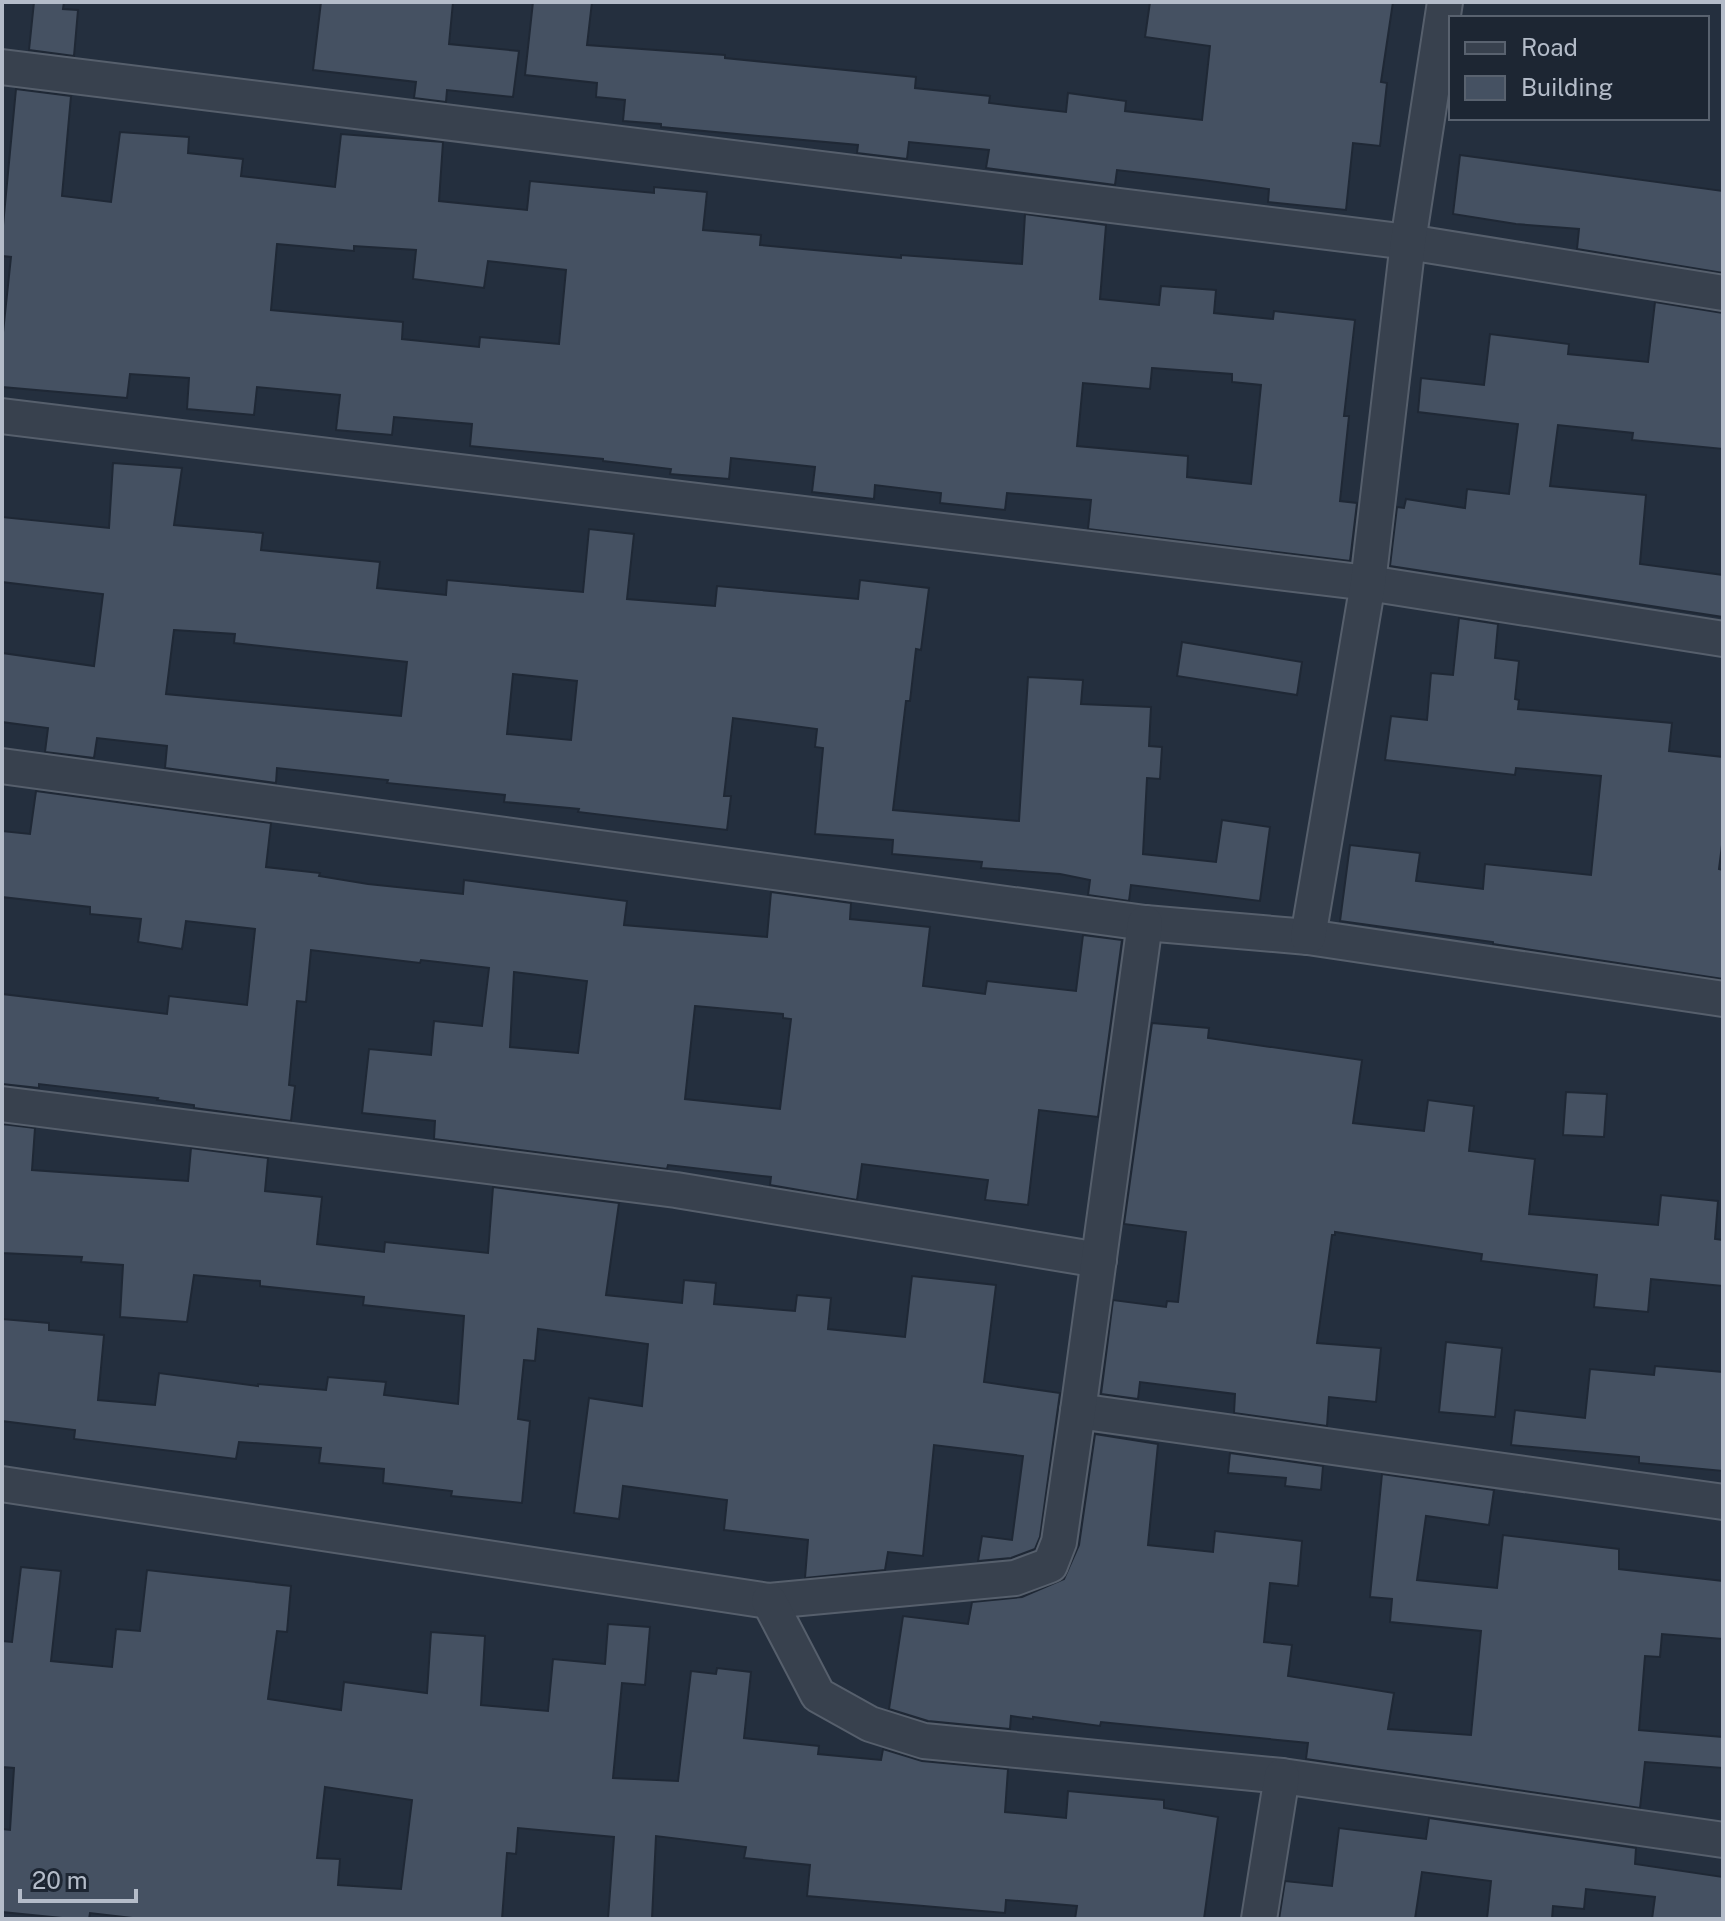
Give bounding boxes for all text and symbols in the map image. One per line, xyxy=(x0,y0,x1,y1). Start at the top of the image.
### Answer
legend xyxy=(1449,16,1709,120)
text: Road xyxy=(1521,33,1578,61)
text: Building xyxy=(1521,73,1613,101)
scale bar xyxy=(20,1853,136,1903)
text: 20 m xyxy=(32,1866,88,1894)

